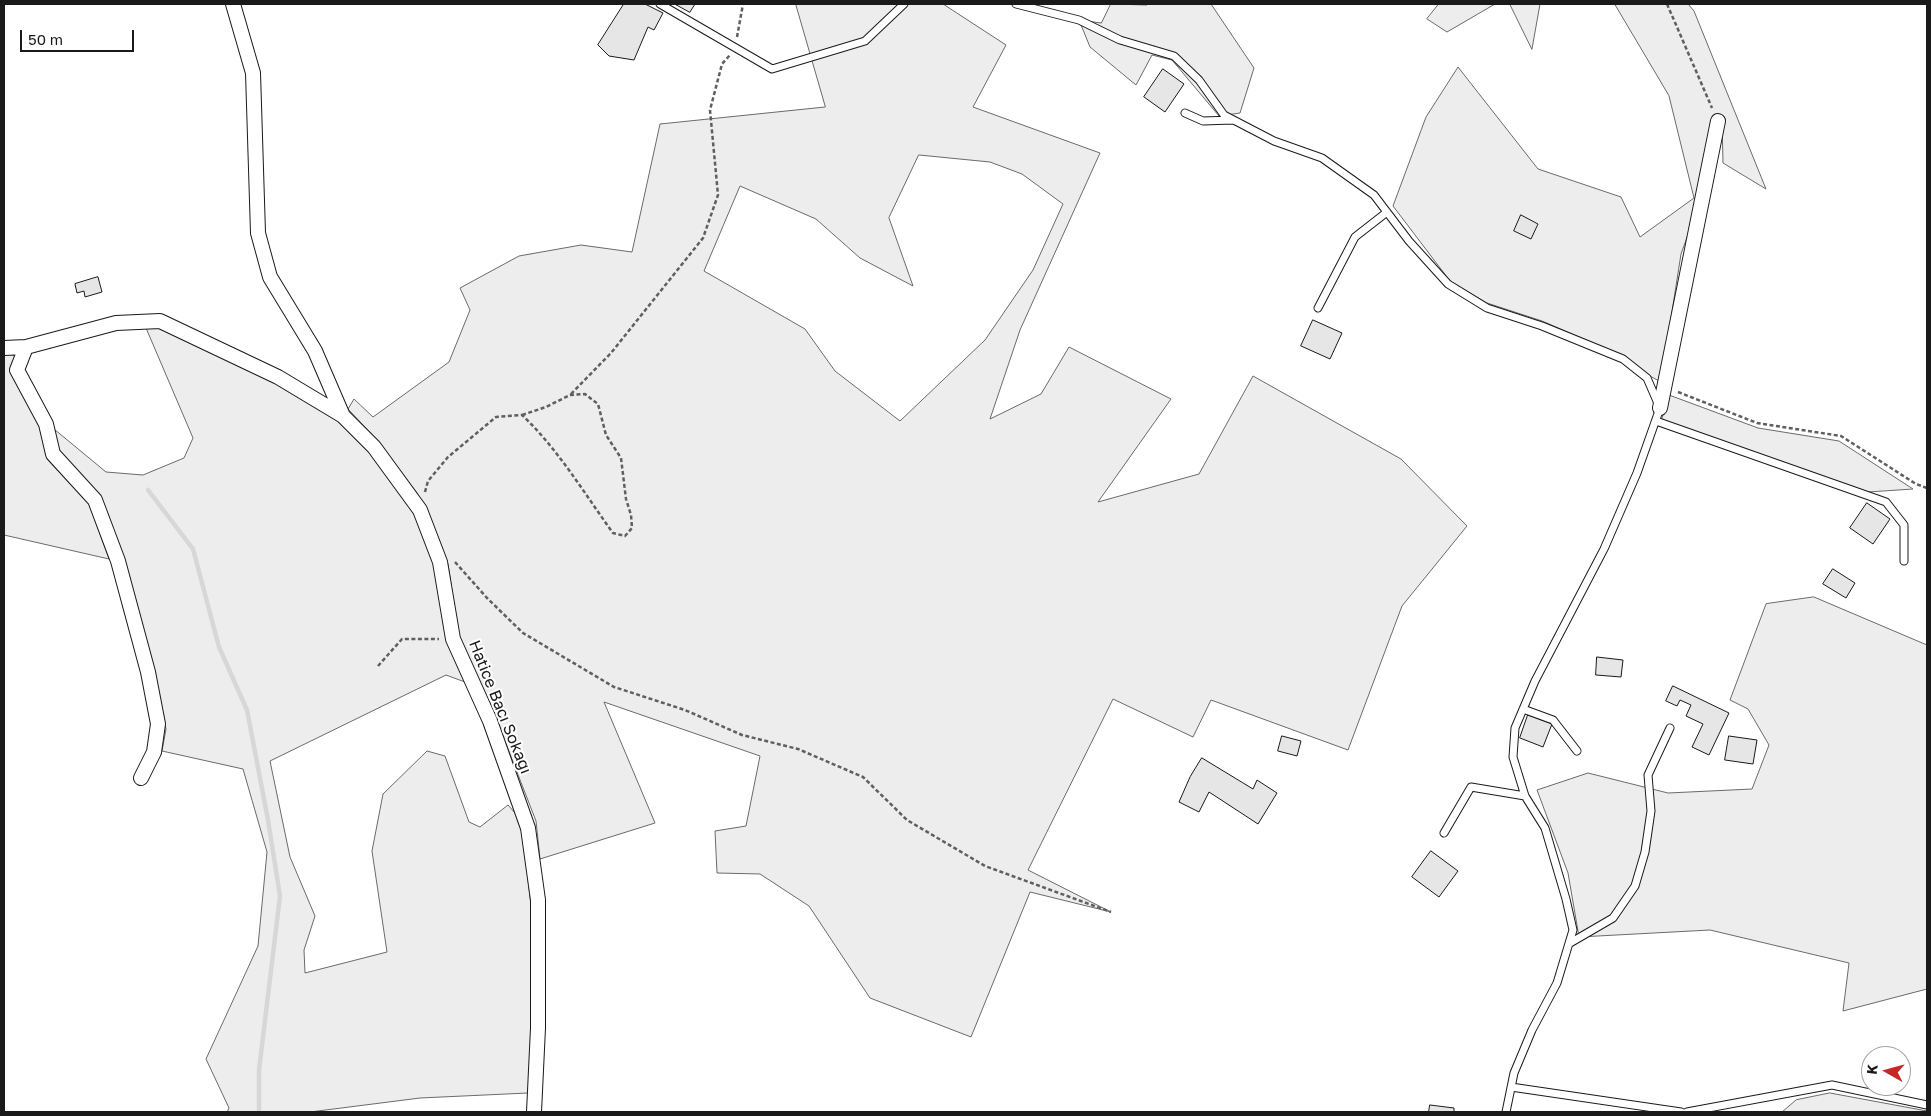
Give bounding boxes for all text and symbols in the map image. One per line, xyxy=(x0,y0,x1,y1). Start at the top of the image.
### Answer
scale bar xyxy=(22,20,136,52)
text: 50 m xyxy=(28,30,63,48)
street label: Hatice Bacı Sokağı xyxy=(464,637,536,777)
north arrow xyxy=(1861,1046,1911,1096)
text: K xyxy=(1863,1063,1881,1075)

